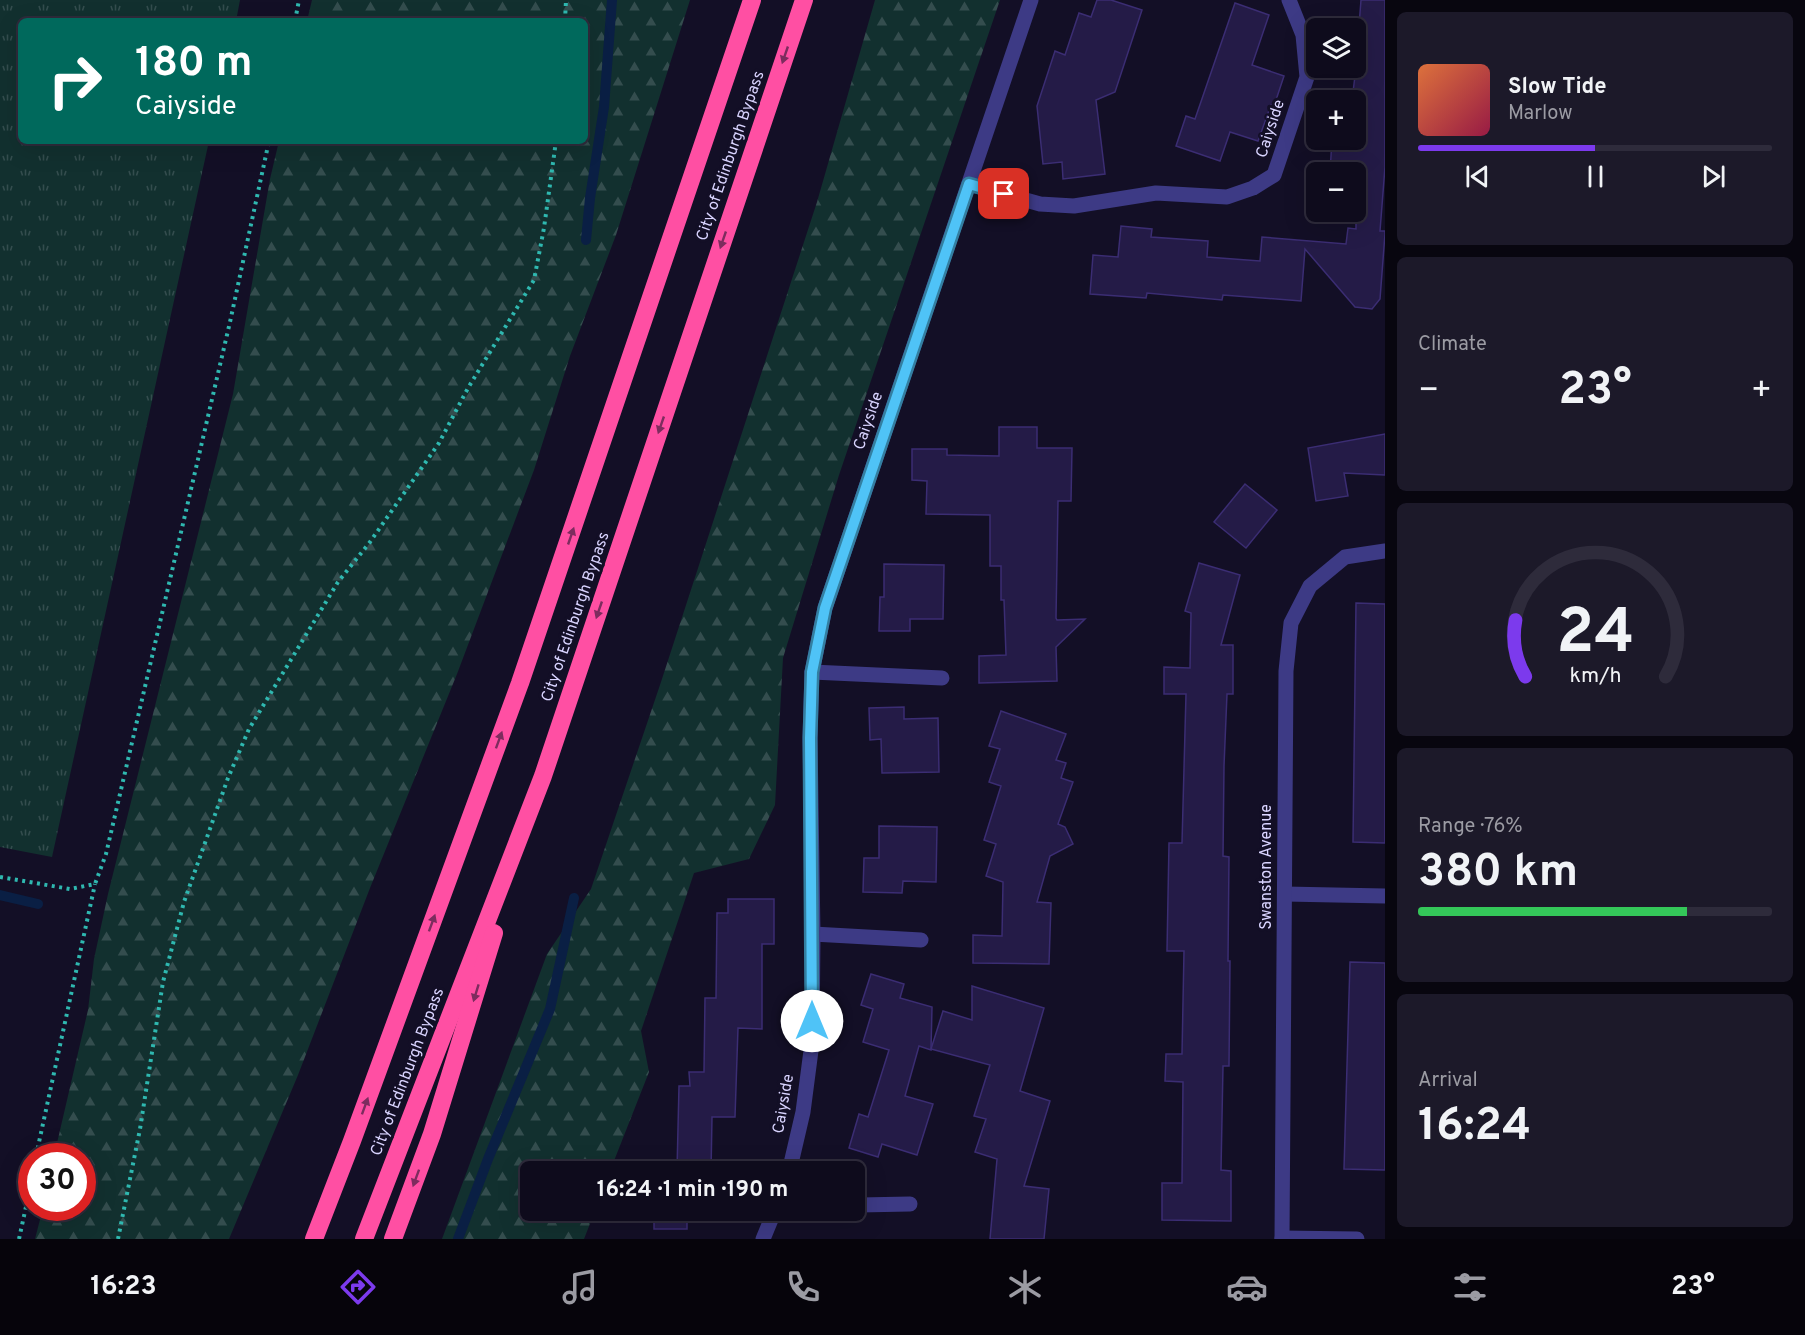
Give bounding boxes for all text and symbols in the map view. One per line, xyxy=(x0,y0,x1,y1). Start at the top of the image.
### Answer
map controls xyxy=(1306,18,1366,222)
button: layers xyxy=(1306,18,1366,78)
text: 180 m xyxy=(135,38,252,91)
icon: right xyxy=(36,42,114,120)
one-way arrow xyxy=(780,46,790,64)
street label: City of Edinburgh Bypass xyxy=(692,68,770,244)
text: Slow Tide xyxy=(1508,74,1607,101)
text: Caiyside xyxy=(135,90,237,124)
button: + xyxy=(1306,90,1366,150)
street label: Caiyside xyxy=(1252,97,1290,161)
text: Marlow xyxy=(1508,101,1572,127)
icon: previous xyxy=(1461,160,1494,193)
icon: pause xyxy=(1579,160,1612,193)
icon: next xyxy=(1697,160,1730,193)
button: − xyxy=(1306,162,1366,222)
pin xyxy=(978,168,1029,219)
icon: arrive xyxy=(987,177,1020,210)
one-way arrow xyxy=(718,231,727,249)
text: Climate xyxy=(1418,332,1487,358)
text: 23° xyxy=(1558,363,1632,420)
text: − xyxy=(1418,371,1439,413)
text: + xyxy=(1751,371,1772,413)
street label: Caiyside xyxy=(850,389,888,453)
one-way arrow xyxy=(655,416,665,434)
one-way arrow xyxy=(566,527,576,545)
street label: City of Edinburgh Bypass xyxy=(537,529,615,705)
text: 24 xyxy=(1556,596,1634,675)
one-way arrow xyxy=(593,601,603,619)
text: km/h xyxy=(1569,663,1621,690)
one-way arrow xyxy=(495,731,505,749)
street label: Swanston Avenue xyxy=(1257,804,1277,930)
text: Range · 76% xyxy=(1418,814,1523,840)
text: 380 km xyxy=(1418,845,1578,902)
one-way arrow xyxy=(428,914,437,932)
one-way arrow xyxy=(471,984,480,1002)
street label: City of Edinburgh Bypass xyxy=(367,985,449,1159)
position arrow xyxy=(780,989,844,1053)
text: Arrival xyxy=(1418,1068,1478,1094)
street label: Caiyside xyxy=(769,1073,799,1135)
one-way arrow xyxy=(360,1097,370,1115)
text: 16:24 xyxy=(1418,1099,1531,1156)
speed limit sign: 30 xyxy=(18,1143,96,1221)
one-way arrow xyxy=(410,1169,420,1187)
text: 16:24 · 1 min · 190 m xyxy=(597,1177,788,1204)
icon: directions xyxy=(337,1266,379,1308)
icon: music xyxy=(559,1266,601,1308)
icon: phone xyxy=(782,1266,824,1308)
icon: climate xyxy=(1004,1266,1046,1308)
icon: car xyxy=(1226,1266,1268,1308)
icon: filters xyxy=(1449,1266,1491,1308)
text: 16:23 xyxy=(90,1270,157,1304)
text: 23° xyxy=(1671,1270,1715,1304)

